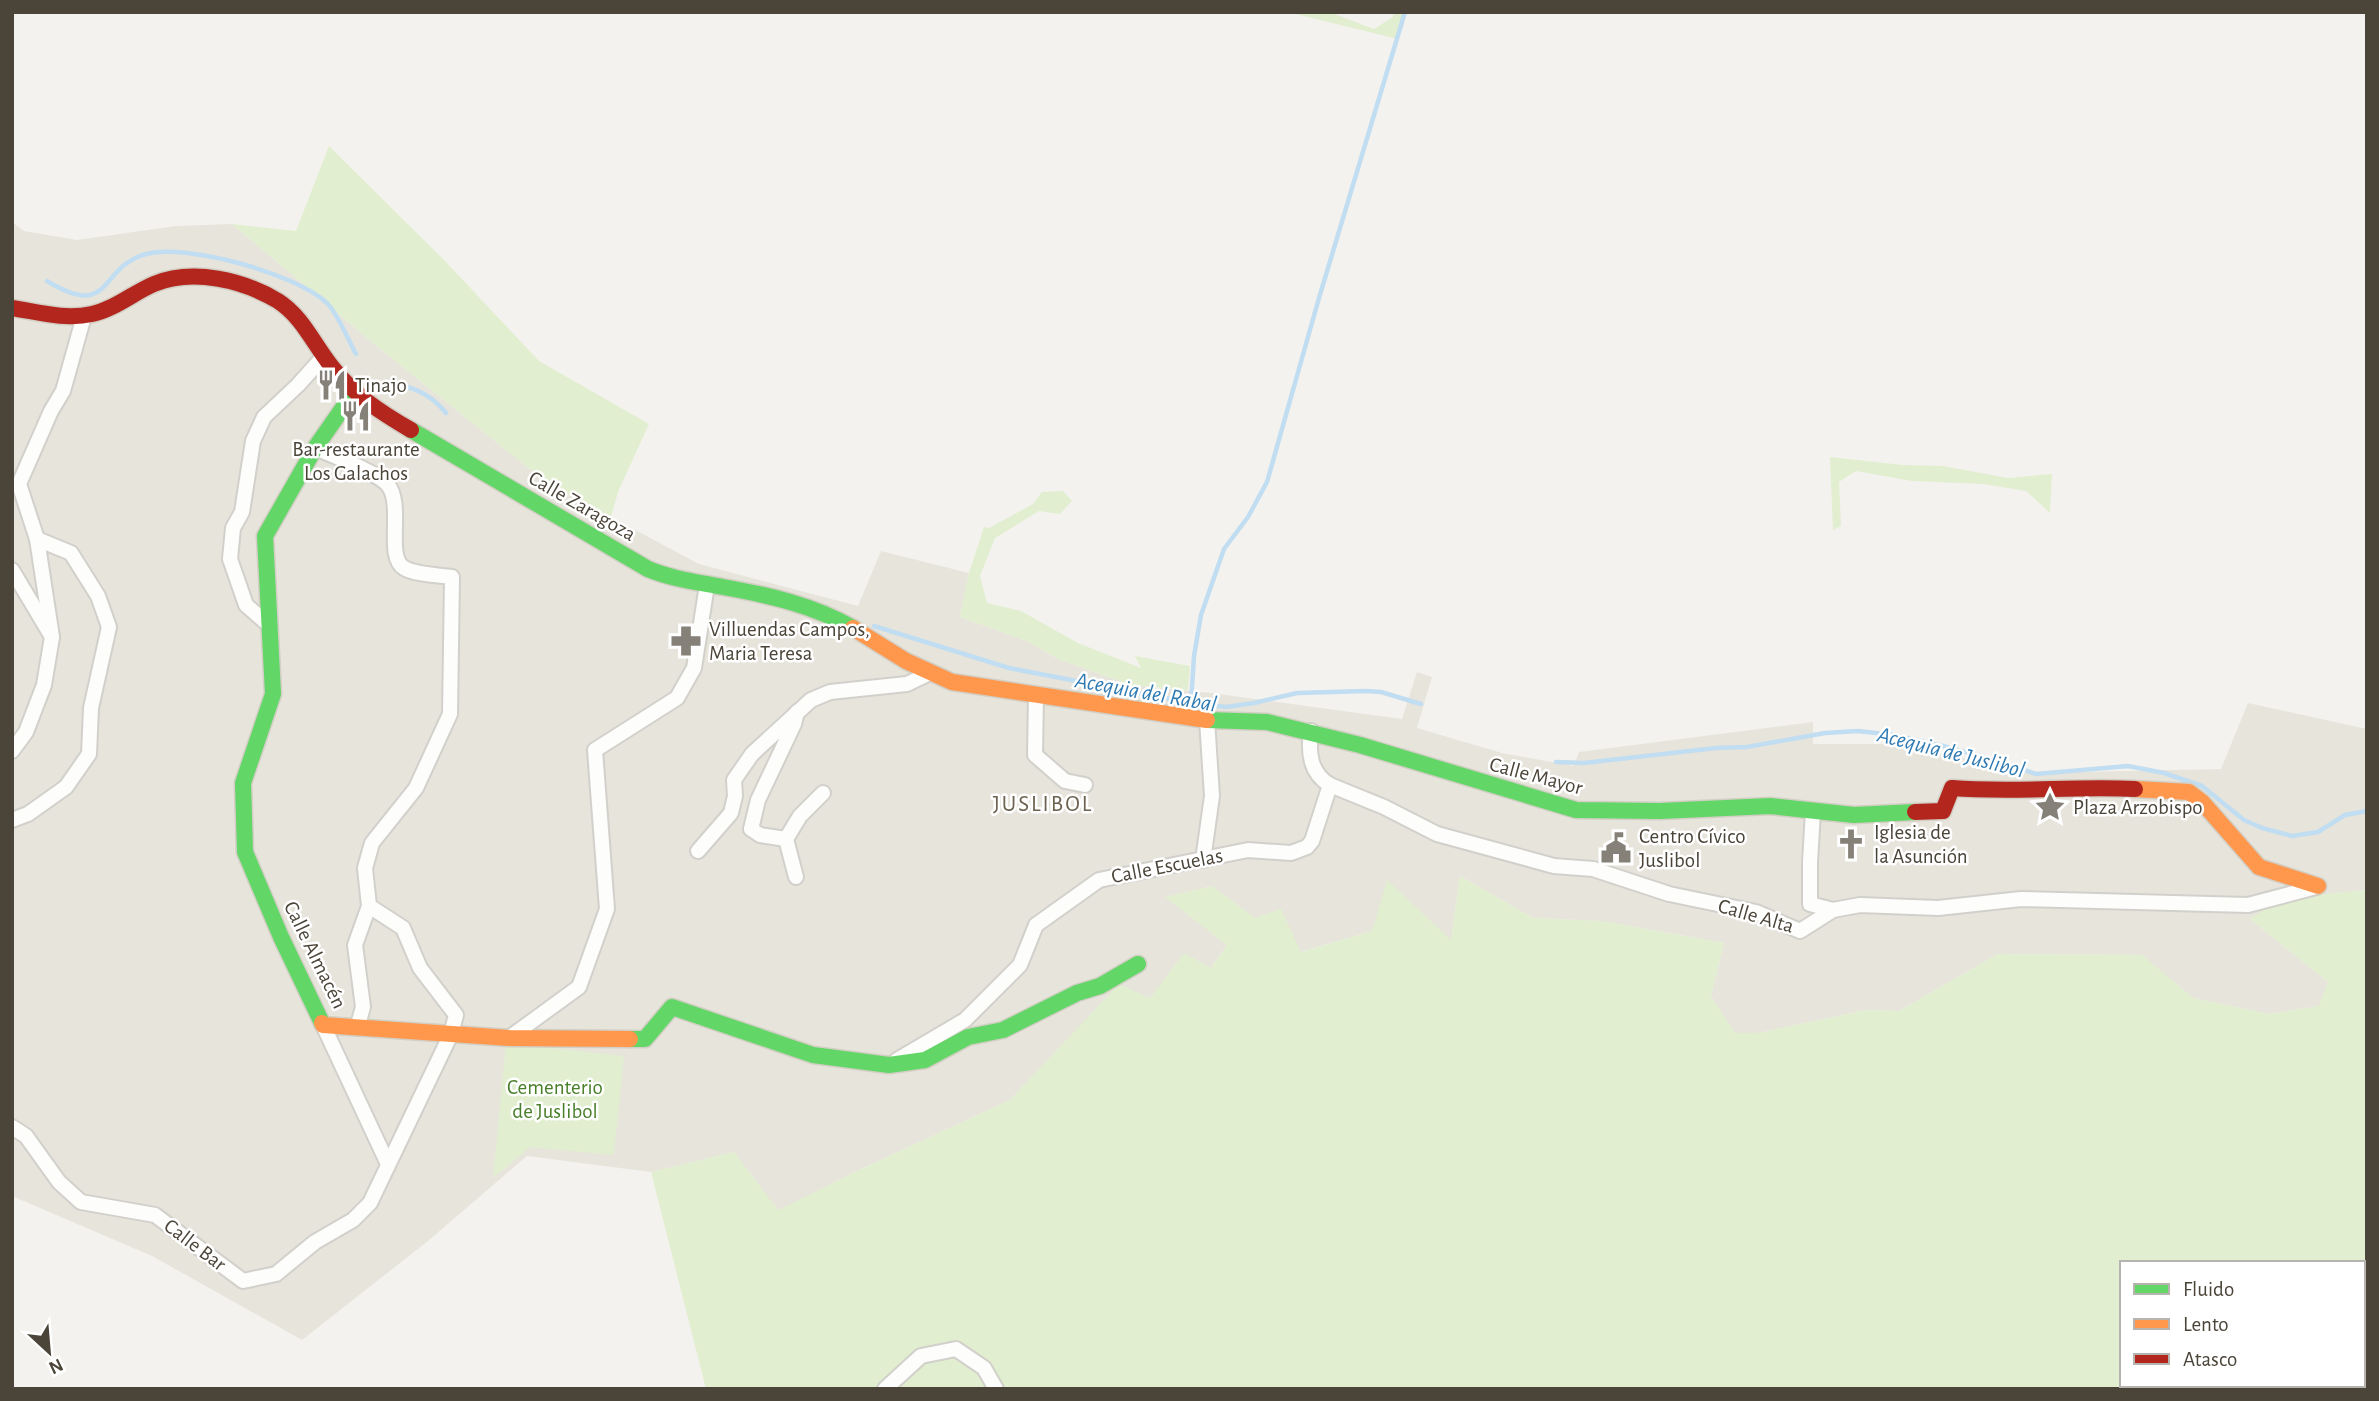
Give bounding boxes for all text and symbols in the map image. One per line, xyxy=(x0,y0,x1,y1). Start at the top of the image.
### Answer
restaurant icon: Tinajo xyxy=(315,368,349,402)
place label: Tinajo xyxy=(355,375,407,396)
restaurant icon: Bar-restaurante Los Galachos xyxy=(339,399,373,433)
place label: Bar-restaurante Los Galachos xyxy=(292,439,420,484)
street label: Calle Zaragoza xyxy=(525,467,639,545)
place label: Villuendas Campos, Maria Teresa xyxy=(709,619,870,664)
pharmacy icon: Villuendas Campos, Maria Teresa xyxy=(669,624,703,658)
water label: Acequia del Rabal xyxy=(1072,669,1219,717)
water label: Acequia de Juslibol xyxy=(1874,723,2027,782)
street label: Calle Mayor xyxy=(1487,753,1585,799)
place icon: Plaza Arzobispo xyxy=(2033,790,2067,824)
district label: JUSLIBOL xyxy=(993,793,1093,816)
place label: Plaza Arzobispo xyxy=(2073,797,2203,818)
place label: Iglesia de la Asunción xyxy=(1874,822,1968,867)
place label: Centro Cívico Juslibol xyxy=(1639,826,1746,871)
church icon: Iglesia de la Asunción xyxy=(1834,827,1868,861)
public building icon: Centro Cívico Juslibol xyxy=(1599,831,1633,865)
street label: Calle Escuelas xyxy=(1109,845,1225,887)
street label: Calle Alta xyxy=(1716,895,1797,937)
street label: Calle Almacén xyxy=(280,898,350,1012)
park label: Cementerio de Juslibol xyxy=(507,1077,603,1122)
street label: Calle Bar xyxy=(160,1215,230,1275)
legend xyxy=(2120,1261,2365,1387)
text: Fluido xyxy=(2183,1279,2234,1300)
text: Lento xyxy=(2183,1314,2229,1335)
north arrow xyxy=(14,1317,84,1387)
text: Atasco xyxy=(2183,1349,2237,1370)
text: N xyxy=(46,1354,66,1377)

